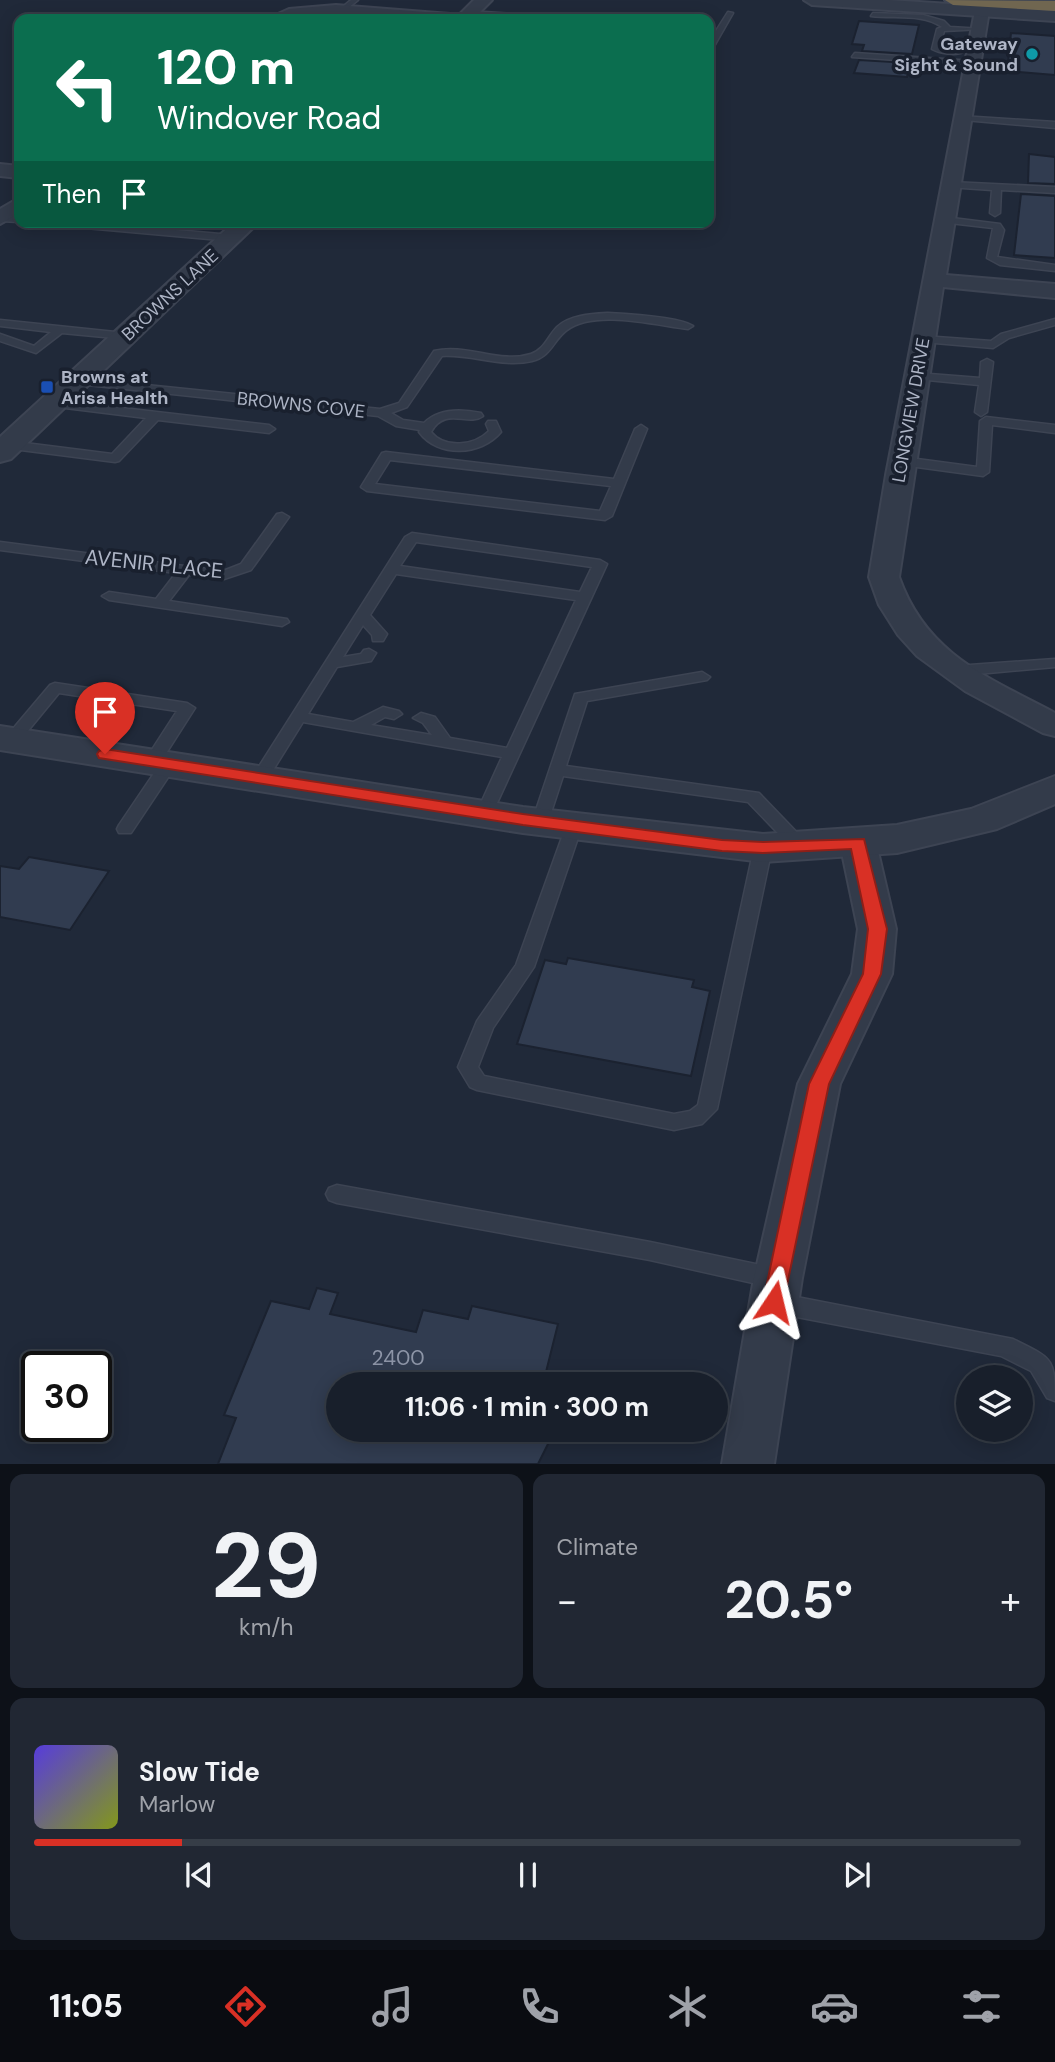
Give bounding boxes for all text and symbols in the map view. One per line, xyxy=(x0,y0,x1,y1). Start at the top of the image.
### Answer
place label: Gateway Sight & Sound xyxy=(894,32,1018,77)
text: 120 m xyxy=(157,35,295,99)
icon: left xyxy=(42,42,133,133)
marker: Gateway Sight & Sound xyxy=(1024,46,1040,62)
text: Windover Road xyxy=(157,97,381,139)
icon: arrive xyxy=(115,175,153,213)
text: Then xyxy=(42,177,101,211)
street label: BROWNS LANE xyxy=(116,244,224,346)
street label: LONGVIEW DRIVE xyxy=(886,336,936,484)
place label: Browns at Arisa Health xyxy=(61,365,168,410)
marker: Browns at Arisa Health xyxy=(39,379,55,395)
street label: BROWNS COVE xyxy=(236,386,366,424)
street label: AVENIR PLACE xyxy=(84,543,224,585)
pin xyxy=(75,682,135,754)
icon: arrive xyxy=(86,693,124,731)
position arrow xyxy=(737,1265,811,1339)
house number: 2400 xyxy=(371,1344,425,1372)
speed limit sign: 30 xyxy=(21,1351,112,1442)
map controls xyxy=(956,1365,1033,1442)
button: layers xyxy=(956,1365,1033,1442)
text: 11:06 · 1 min · 300 m xyxy=(405,1390,649,1424)
text: 29 xyxy=(211,1507,321,1625)
text: Climate xyxy=(557,1532,638,1562)
text: 20.5° xyxy=(724,1566,853,1634)
text: − xyxy=(557,1576,577,1626)
text: + xyxy=(1000,1576,1021,1626)
text: km/h xyxy=(239,1612,293,1642)
text: Slow Tide xyxy=(139,1755,260,1789)
text: Marlow xyxy=(139,1789,215,1819)
icon: previous xyxy=(180,1856,218,1894)
icon: pause xyxy=(509,1856,547,1894)
icon: next xyxy=(838,1856,876,1894)
icon: directions xyxy=(221,1982,270,2031)
icon: music xyxy=(368,1982,417,2031)
icon: phone xyxy=(515,1982,564,2031)
icon: climate xyxy=(663,1982,712,2031)
icon: car xyxy=(810,1982,859,2031)
icon: filters xyxy=(957,1982,1006,2031)
text: 11:05 xyxy=(49,1985,123,2027)

